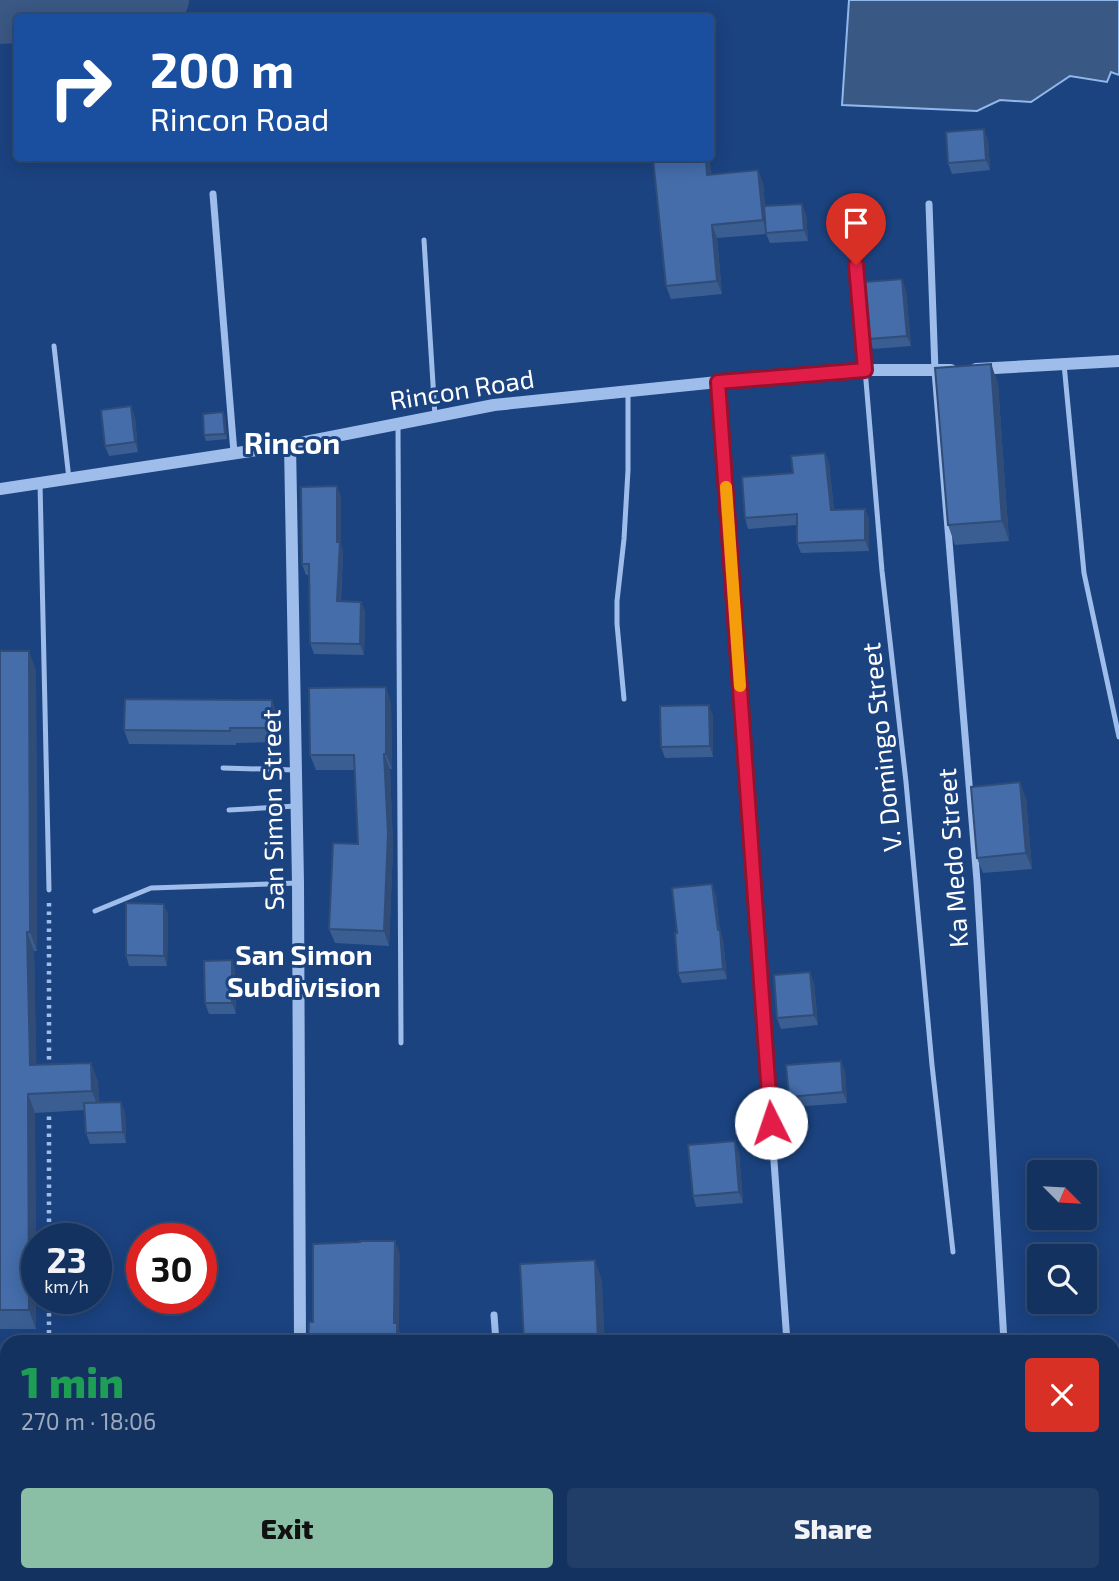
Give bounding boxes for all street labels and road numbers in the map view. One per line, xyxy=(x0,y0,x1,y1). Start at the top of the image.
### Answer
street label: Rincon Road xyxy=(387,362,536,415)
street label: V. Domingo Street xyxy=(854,641,907,853)
street label: San Simon Street xyxy=(254,709,289,911)
street label: Ka Medo Street xyxy=(930,767,973,949)

